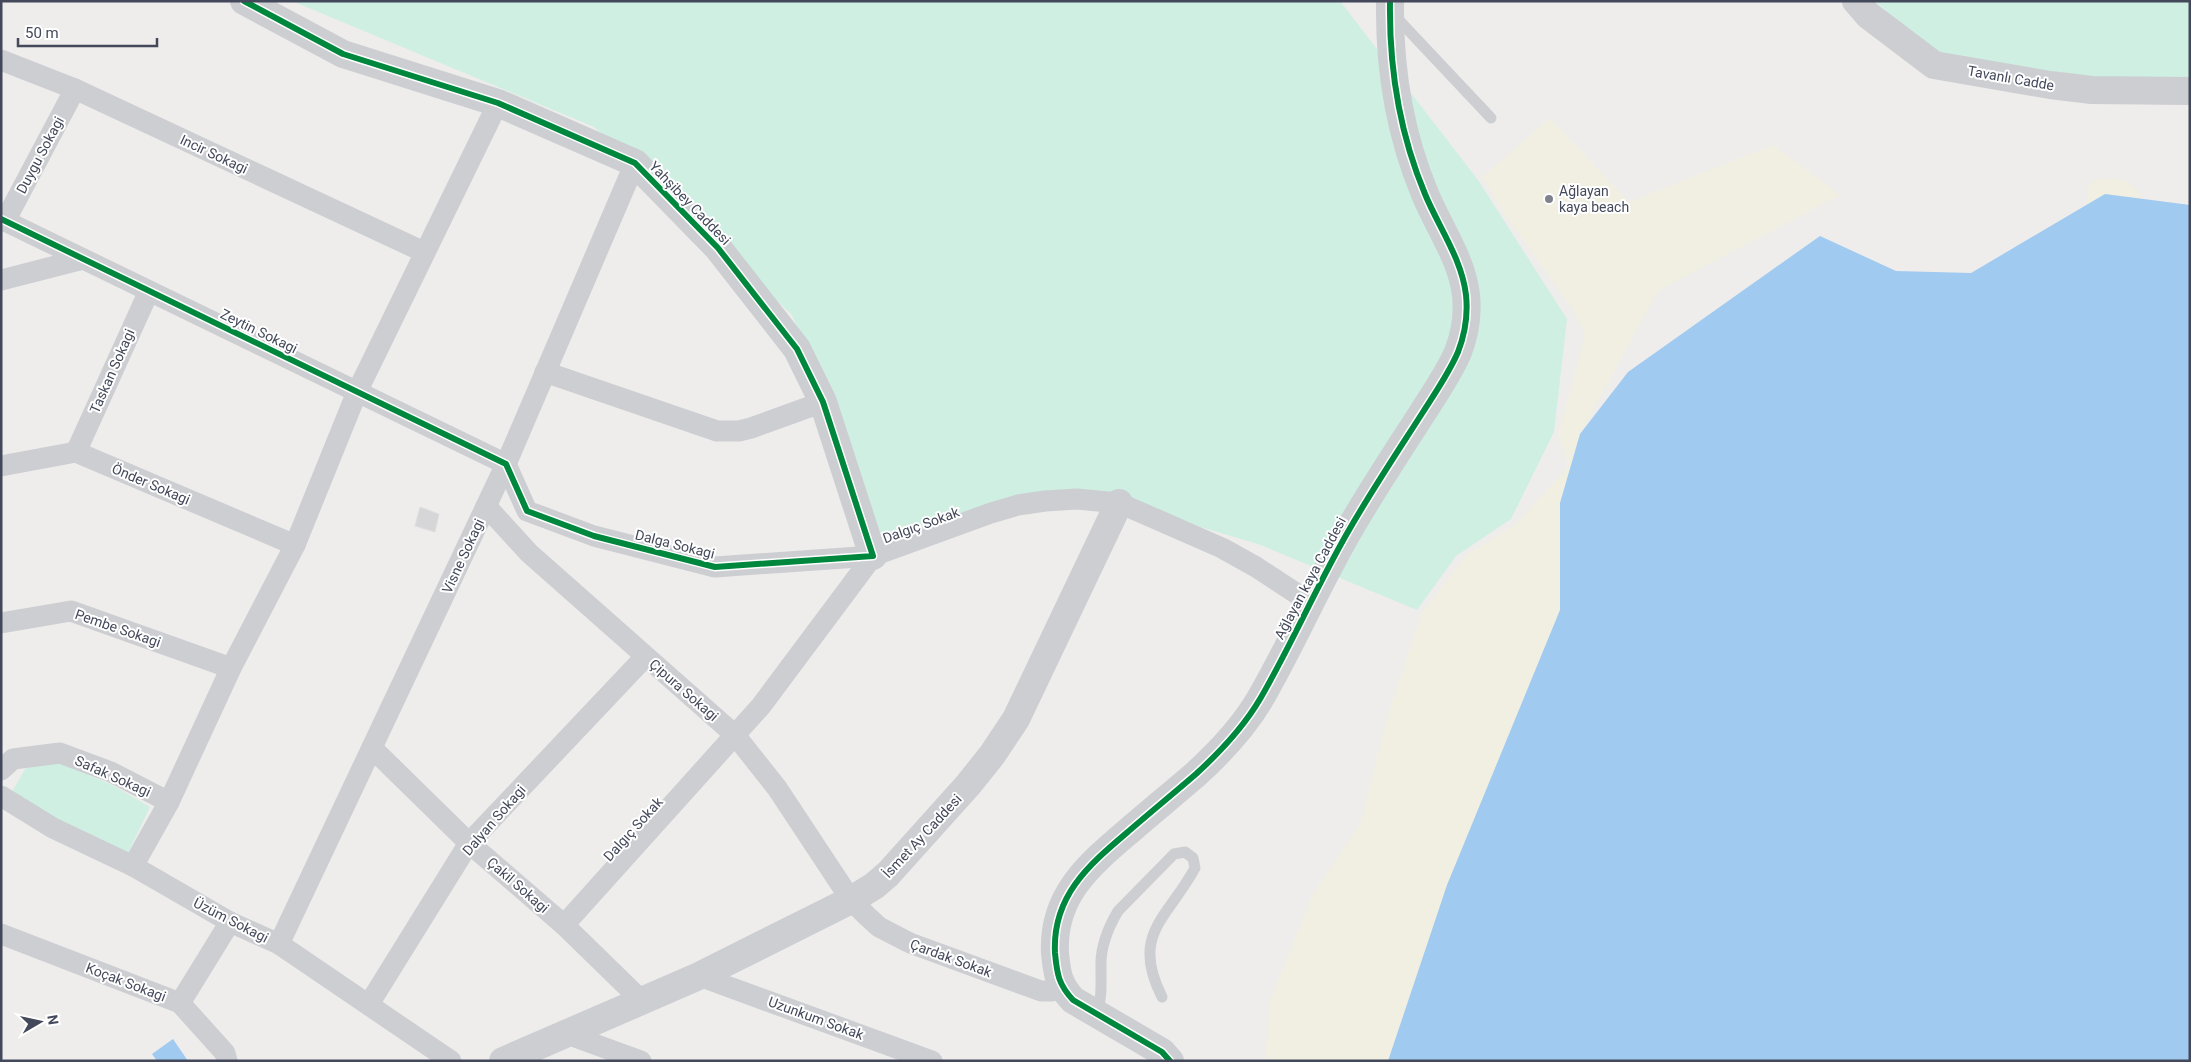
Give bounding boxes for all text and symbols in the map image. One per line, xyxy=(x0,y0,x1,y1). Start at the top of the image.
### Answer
scale bar xyxy=(18,15,156,47)
text: 50 m xyxy=(25,24,59,42)
street label: Tavanlı Cadde xyxy=(1967,63,2055,93)
street label: Duygu Sokagi xyxy=(13,114,67,196)
street label: Incir Sokagi xyxy=(178,131,250,177)
street label: Yahşibey Caddesi xyxy=(646,158,734,248)
place label: Ağlayan kaya beach xyxy=(1559,183,1629,215)
marker: Ağlayan kaya beach xyxy=(1543,193,1555,205)
street label: Zeytin Sokagi xyxy=(218,305,300,357)
street label: Taskan Sokagi xyxy=(86,326,138,416)
street label: Önder Sokagi xyxy=(110,460,192,508)
street label: Dalgıç Sokak xyxy=(880,503,962,546)
street label: Ağlayan kaya Caddesi xyxy=(1271,514,1349,642)
street label: Visne Sokagi xyxy=(439,516,487,596)
street label: Dalga Sokagi xyxy=(634,526,716,562)
street label: Pembe Sokagi xyxy=(73,606,163,650)
street label: Çipura Sokagi xyxy=(646,656,722,724)
street label: Safak Sokagi xyxy=(73,752,153,800)
street label: Dalyan Sokagi xyxy=(459,782,529,858)
street label: İsmet Ay Caddesi xyxy=(879,791,965,881)
street label: Dalgıç Sokak xyxy=(600,793,666,864)
street label: Çakil Sokagi xyxy=(484,854,552,916)
street label: Üzüm Sokagi xyxy=(191,894,271,946)
street label: Çardak Sokak xyxy=(908,936,995,980)
street label: Koçak Sokagi xyxy=(84,959,168,1005)
street label: Uzunkum Sokak xyxy=(766,993,867,1043)
north arrow xyxy=(15,997,65,1047)
text: N xyxy=(44,1014,62,1026)

